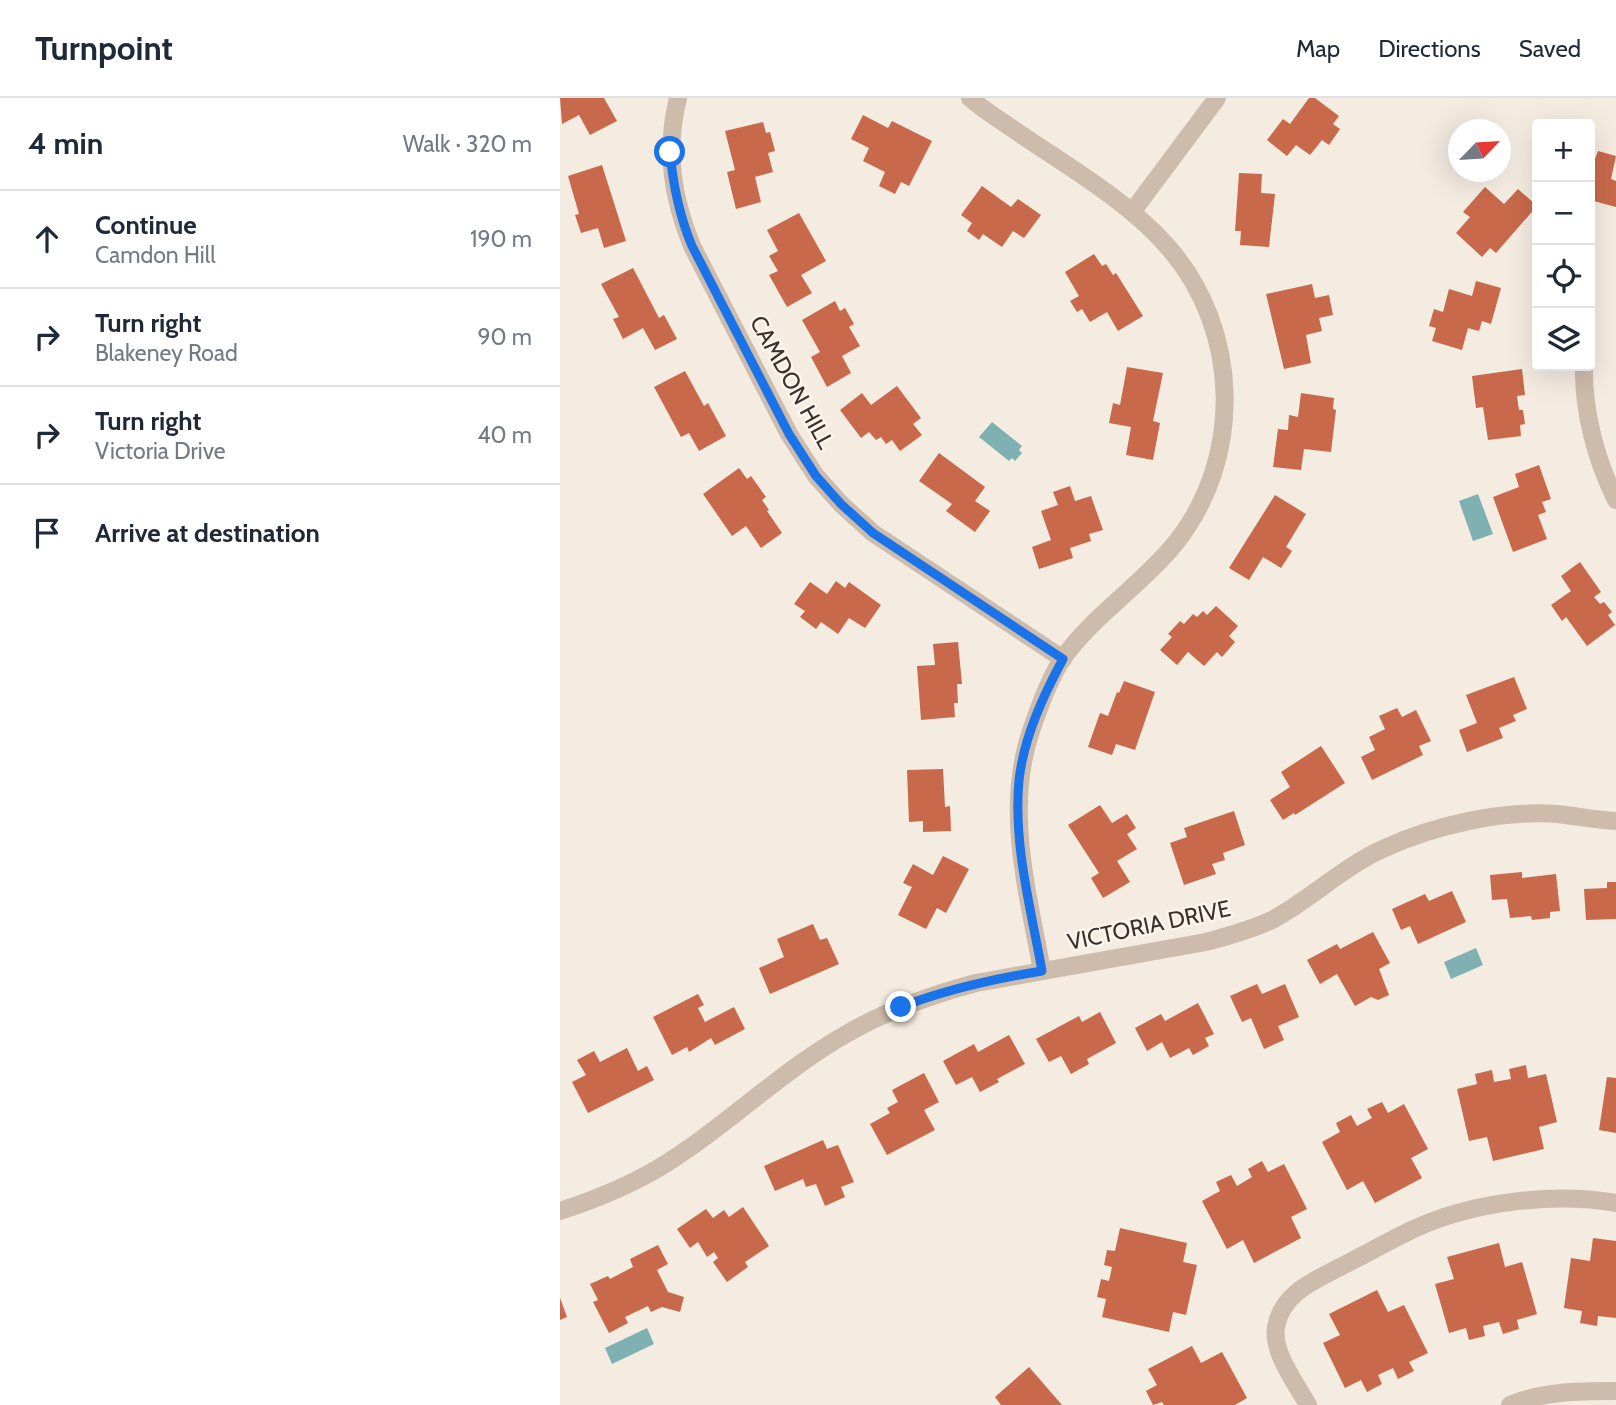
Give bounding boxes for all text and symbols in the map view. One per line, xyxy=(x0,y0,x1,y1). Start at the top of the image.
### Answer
text: Turnpoint xyxy=(35,28,173,68)
text: Map xyxy=(1296,34,1340,63)
text: Directions xyxy=(1378,34,1481,63)
text: Saved xyxy=(1519,34,1581,63)
north arrow xyxy=(1448,119,1511,182)
map controls xyxy=(1532,119,1595,371)
button: + xyxy=(1532,119,1595,182)
text: 4 min xyxy=(28,125,103,162)
text: Walk · 320 m xyxy=(403,130,532,158)
route start xyxy=(654,136,685,167)
button: − xyxy=(1532,182,1595,245)
text: Continue xyxy=(95,209,197,241)
icon: ahead xyxy=(28,220,66,258)
text: 190 m xyxy=(470,225,532,253)
text: Camdon Hill xyxy=(95,241,216,269)
button: locate xyxy=(1532,245,1595,308)
text: Turn right xyxy=(95,307,201,339)
button: layers xyxy=(1532,308,1595,371)
street label: CAMDON HILL xyxy=(744,311,840,454)
icon: right xyxy=(28,318,66,356)
text: 90 m xyxy=(478,323,532,351)
text: Blakeney Road xyxy=(95,339,238,367)
text: Turn right xyxy=(95,405,201,437)
icon: right xyxy=(28,416,66,454)
text: 40 m xyxy=(477,421,532,449)
text: Victoria Drive xyxy=(95,437,226,465)
icon: arrive xyxy=(28,514,66,552)
text: Arrive at destination xyxy=(95,517,320,549)
street label: VICTORIA DRIVE xyxy=(1065,894,1233,956)
route end xyxy=(885,991,916,1022)

